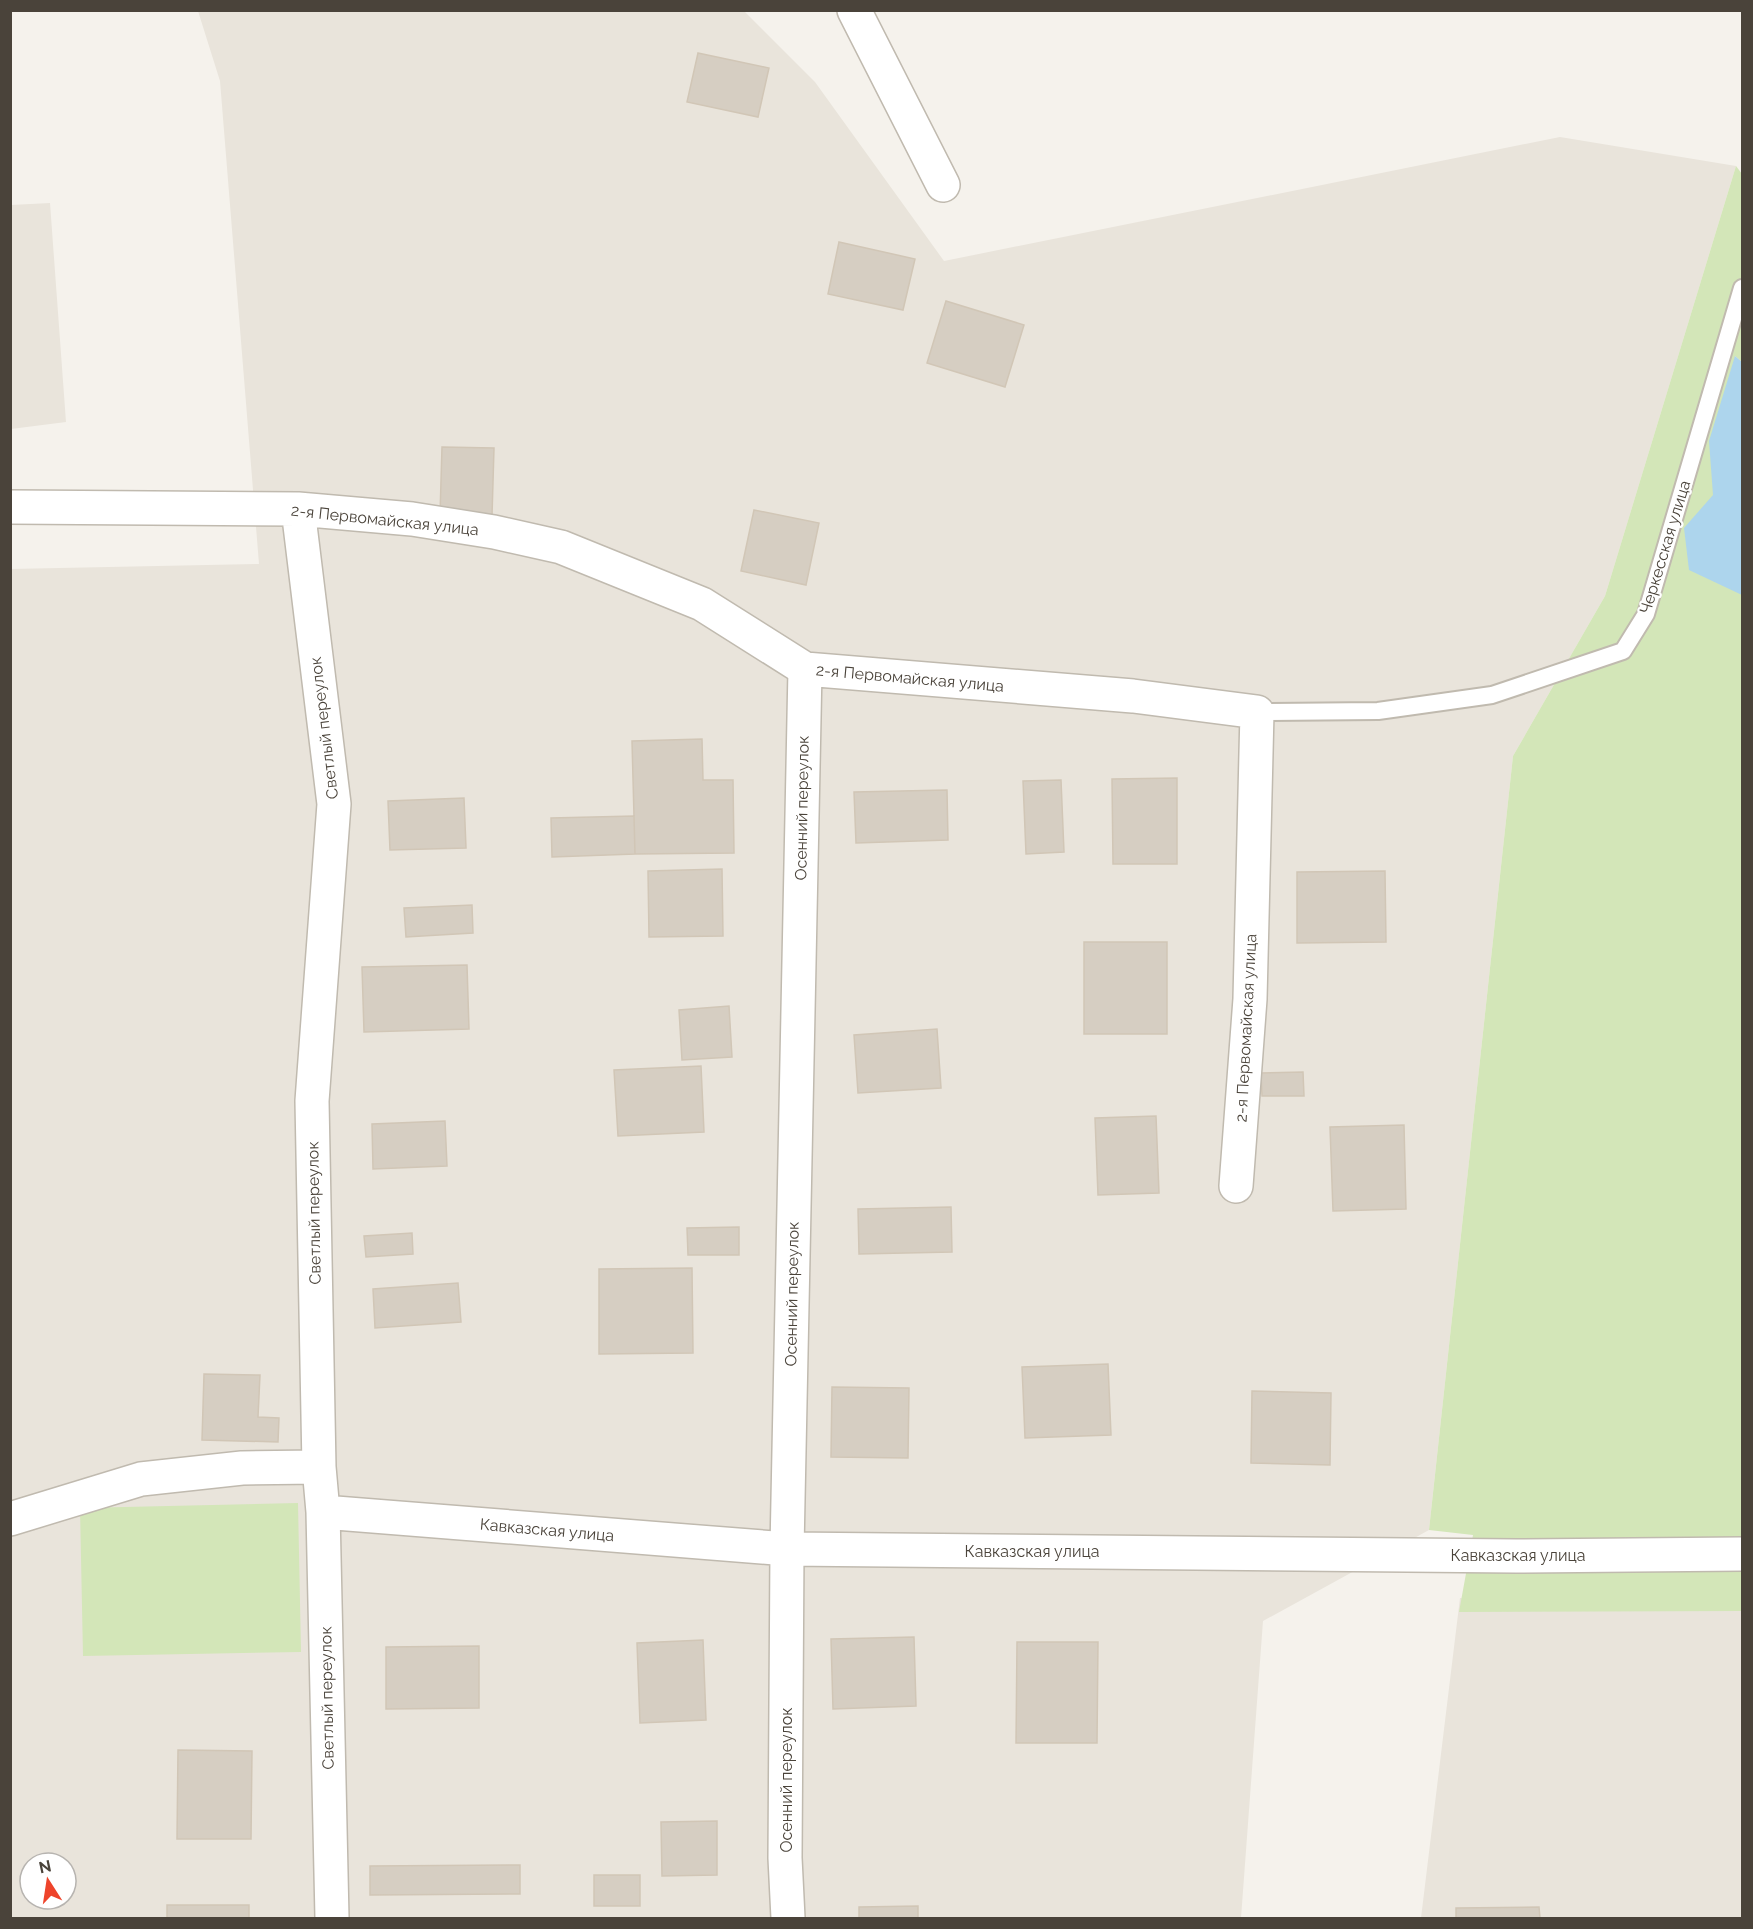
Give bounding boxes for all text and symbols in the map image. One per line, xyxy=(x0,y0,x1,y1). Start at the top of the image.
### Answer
street label: Черкесская улица xyxy=(1636,478,1694,616)
street label: 2-я Первомайская улица xyxy=(290,501,480,539)
street label: Светлый переулок xyxy=(306,656,342,800)
street label: 2-я Первомайская улица xyxy=(815,660,1005,696)
street label: Осенний переулок xyxy=(791,735,813,881)
street label: 2-я Первомайская улица xyxy=(1232,933,1260,1123)
street label: Светлый переулок xyxy=(303,1141,325,1285)
street label: Осенний переулок xyxy=(781,1221,803,1367)
street label: Кавказcкая улица xyxy=(479,1515,615,1545)
street label: Кавказcкая улица xyxy=(965,1542,1099,1561)
street label: Кавказcкая улица xyxy=(1451,1546,1585,1565)
street label: Светлый переулок xyxy=(316,1626,338,1770)
street label: Осенний переулок xyxy=(777,1708,796,1852)
north arrow xyxy=(18,1851,78,1911)
text: N xyxy=(37,1856,53,1877)

